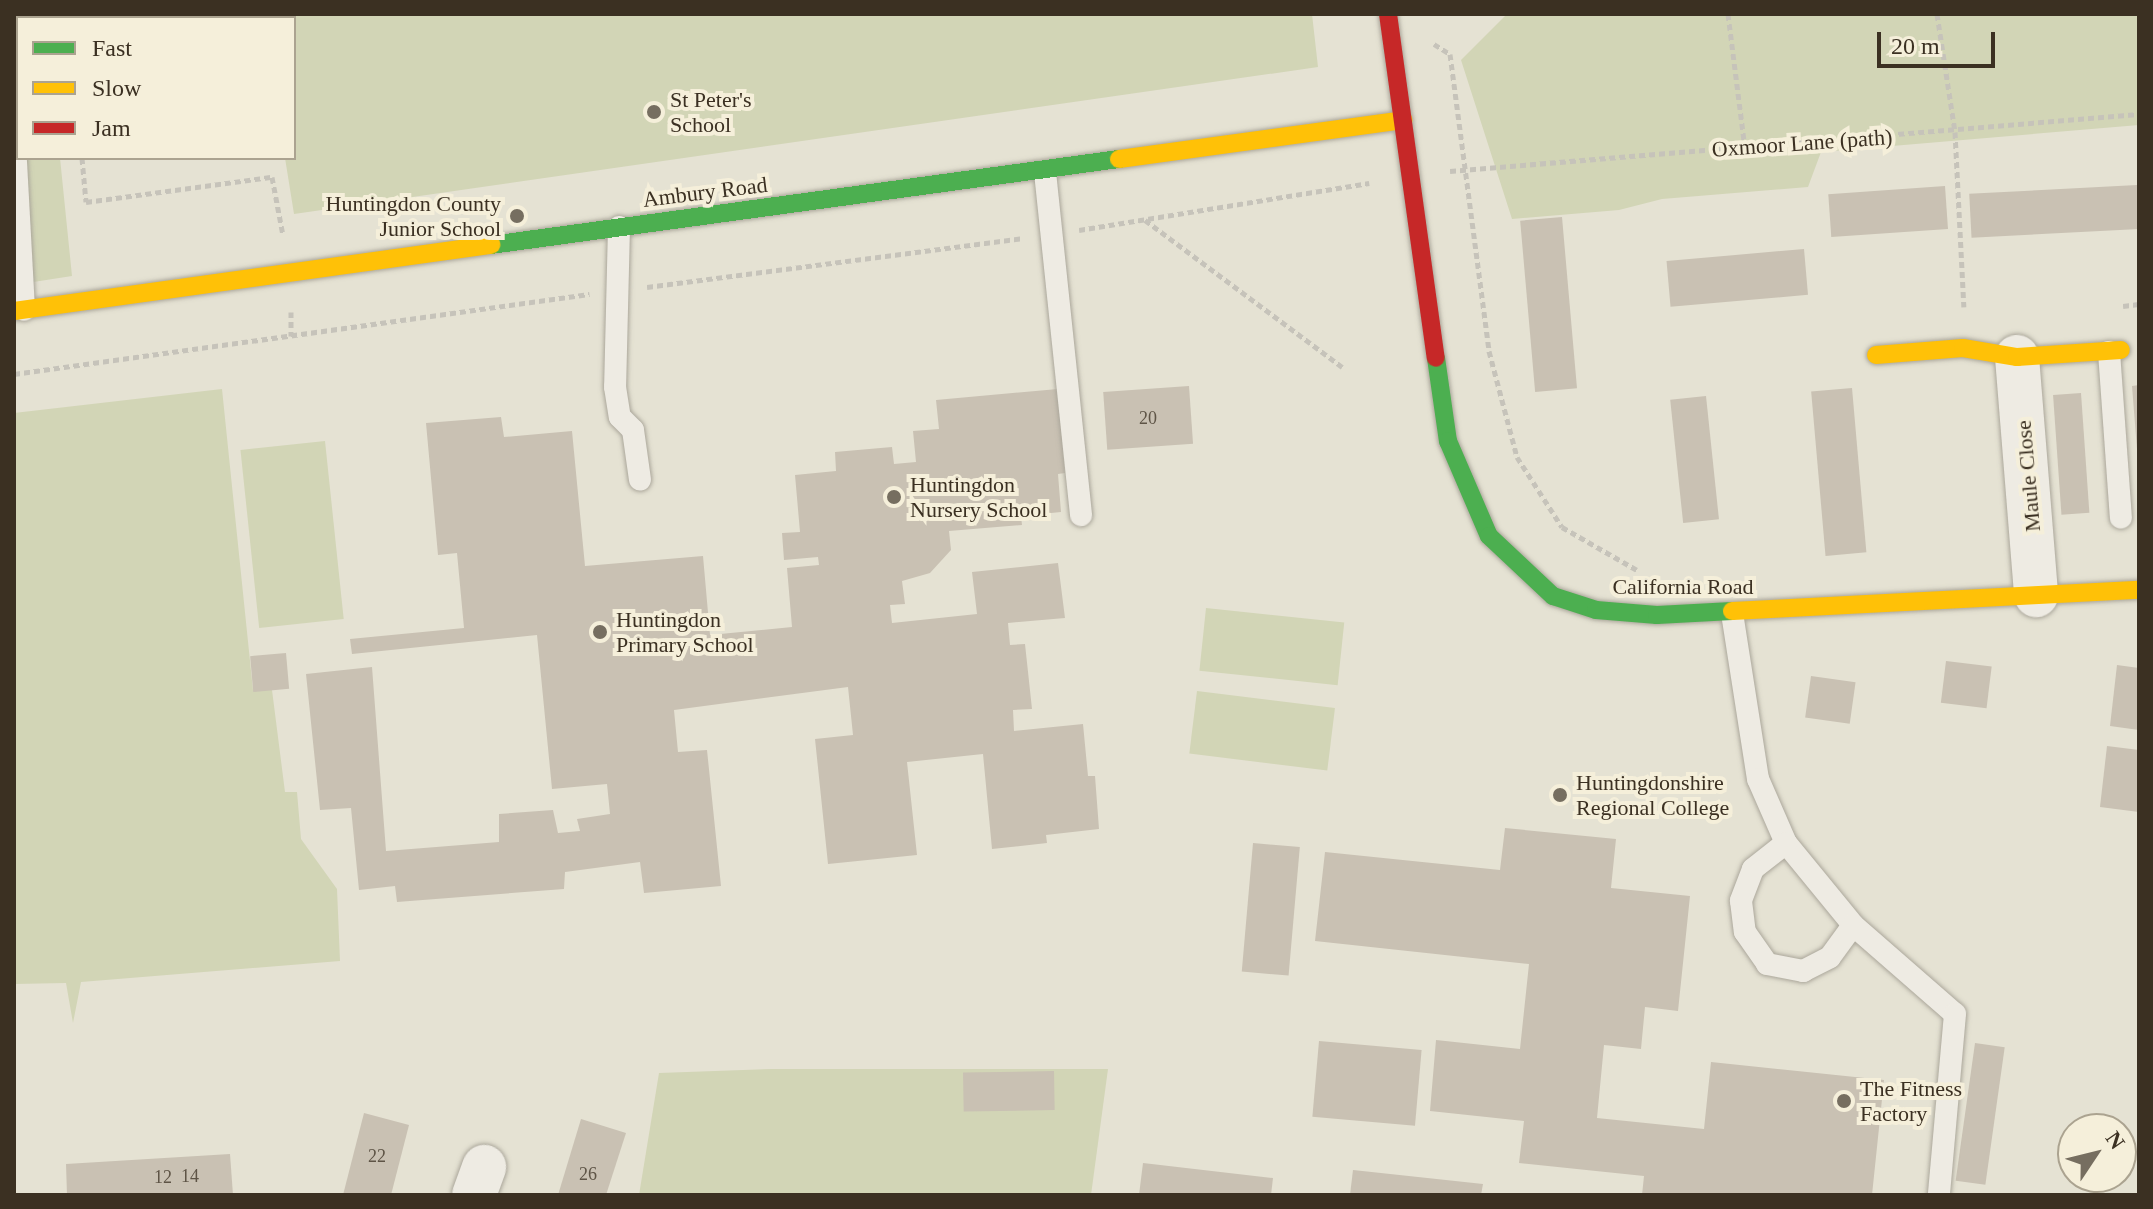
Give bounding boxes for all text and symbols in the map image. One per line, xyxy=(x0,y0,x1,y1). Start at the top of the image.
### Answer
legend xyxy=(16,16,296,160)
scale bar xyxy=(1881,16,1999,66)
text: 20 m xyxy=(1891,33,1940,59)
text: Fast xyxy=(92,35,132,61)
text: Slow xyxy=(92,75,141,101)
place label: St Peter's School xyxy=(670,86,752,138)
marker: St Peter's School xyxy=(645,103,663,121)
text: Jam xyxy=(92,115,131,141)
street label: Oxmoor Lane (path) xyxy=(1711,124,1893,162)
street label: Ambury Road xyxy=(641,171,769,213)
place label: Huntingdon County Junior School xyxy=(326,190,501,242)
marker: Huntingdon County Junior School xyxy=(508,207,526,225)
house number: 20 xyxy=(1139,407,1157,429)
street label: Maule Close xyxy=(2010,419,2046,533)
place label: Huntingdon Nursery School xyxy=(910,471,1047,522)
marker: Huntingdon Nursery School xyxy=(885,488,903,506)
street label: California Road xyxy=(1612,574,1754,600)
place label: Huntingdon Primary School xyxy=(616,606,753,658)
marker: Huntingdon Primary School xyxy=(591,623,609,641)
place label: Huntingdonshire Regional College xyxy=(1576,769,1729,820)
marker: Huntingdonshire Regional College xyxy=(1551,786,1569,804)
place label: The Fitness Factory xyxy=(1860,1075,1962,1126)
marker: The Fitness Factory xyxy=(1835,1092,1853,1110)
north arrow xyxy=(2057,1113,2137,1193)
text: N xyxy=(2101,1126,2130,1154)
house number: 22 xyxy=(368,1145,386,1167)
house number: 26 xyxy=(579,1163,597,1185)
house number: 14 xyxy=(181,1165,199,1187)
house number: 12 xyxy=(154,1166,172,1188)

